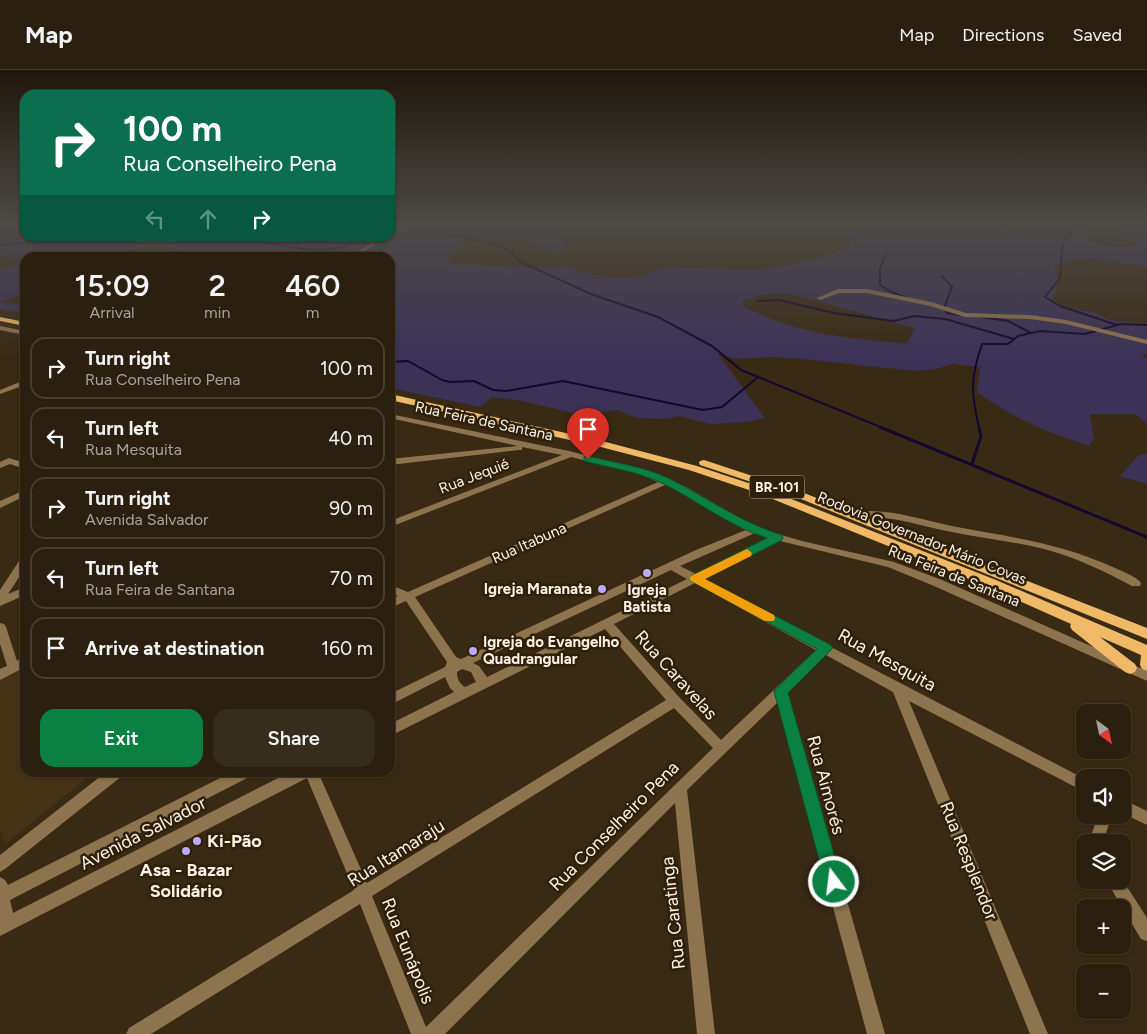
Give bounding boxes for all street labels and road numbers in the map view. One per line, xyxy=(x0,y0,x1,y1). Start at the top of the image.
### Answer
street label: Rua Feira de Santana xyxy=(413,398,555,444)
street label: Rua Jequié xyxy=(436,454,512,498)
road number: BR-101 xyxy=(750,476,804,498)
street label: Rodovia Governador Mário Covas xyxy=(815,488,1029,588)
street label: Rua Itabuna xyxy=(489,519,569,567)
street label: Rua Feira de Santana xyxy=(885,541,1023,611)
street label: Rua Mesquita xyxy=(834,624,940,696)
street label: Rua Caravelas xyxy=(630,626,722,724)
street label: Rua Aimorés xyxy=(802,733,850,837)
street label: Rua Conselheiro Pena xyxy=(544,756,684,896)
street label: Avenida Salvador xyxy=(76,792,210,874)
street label: Rua Resplendor xyxy=(935,798,1003,924)
street label: Rua Itamaraju xyxy=(343,814,449,892)
street label: Rua Caratinga xyxy=(656,856,690,970)
street label: Rua Eunápolis xyxy=(377,895,439,1007)

